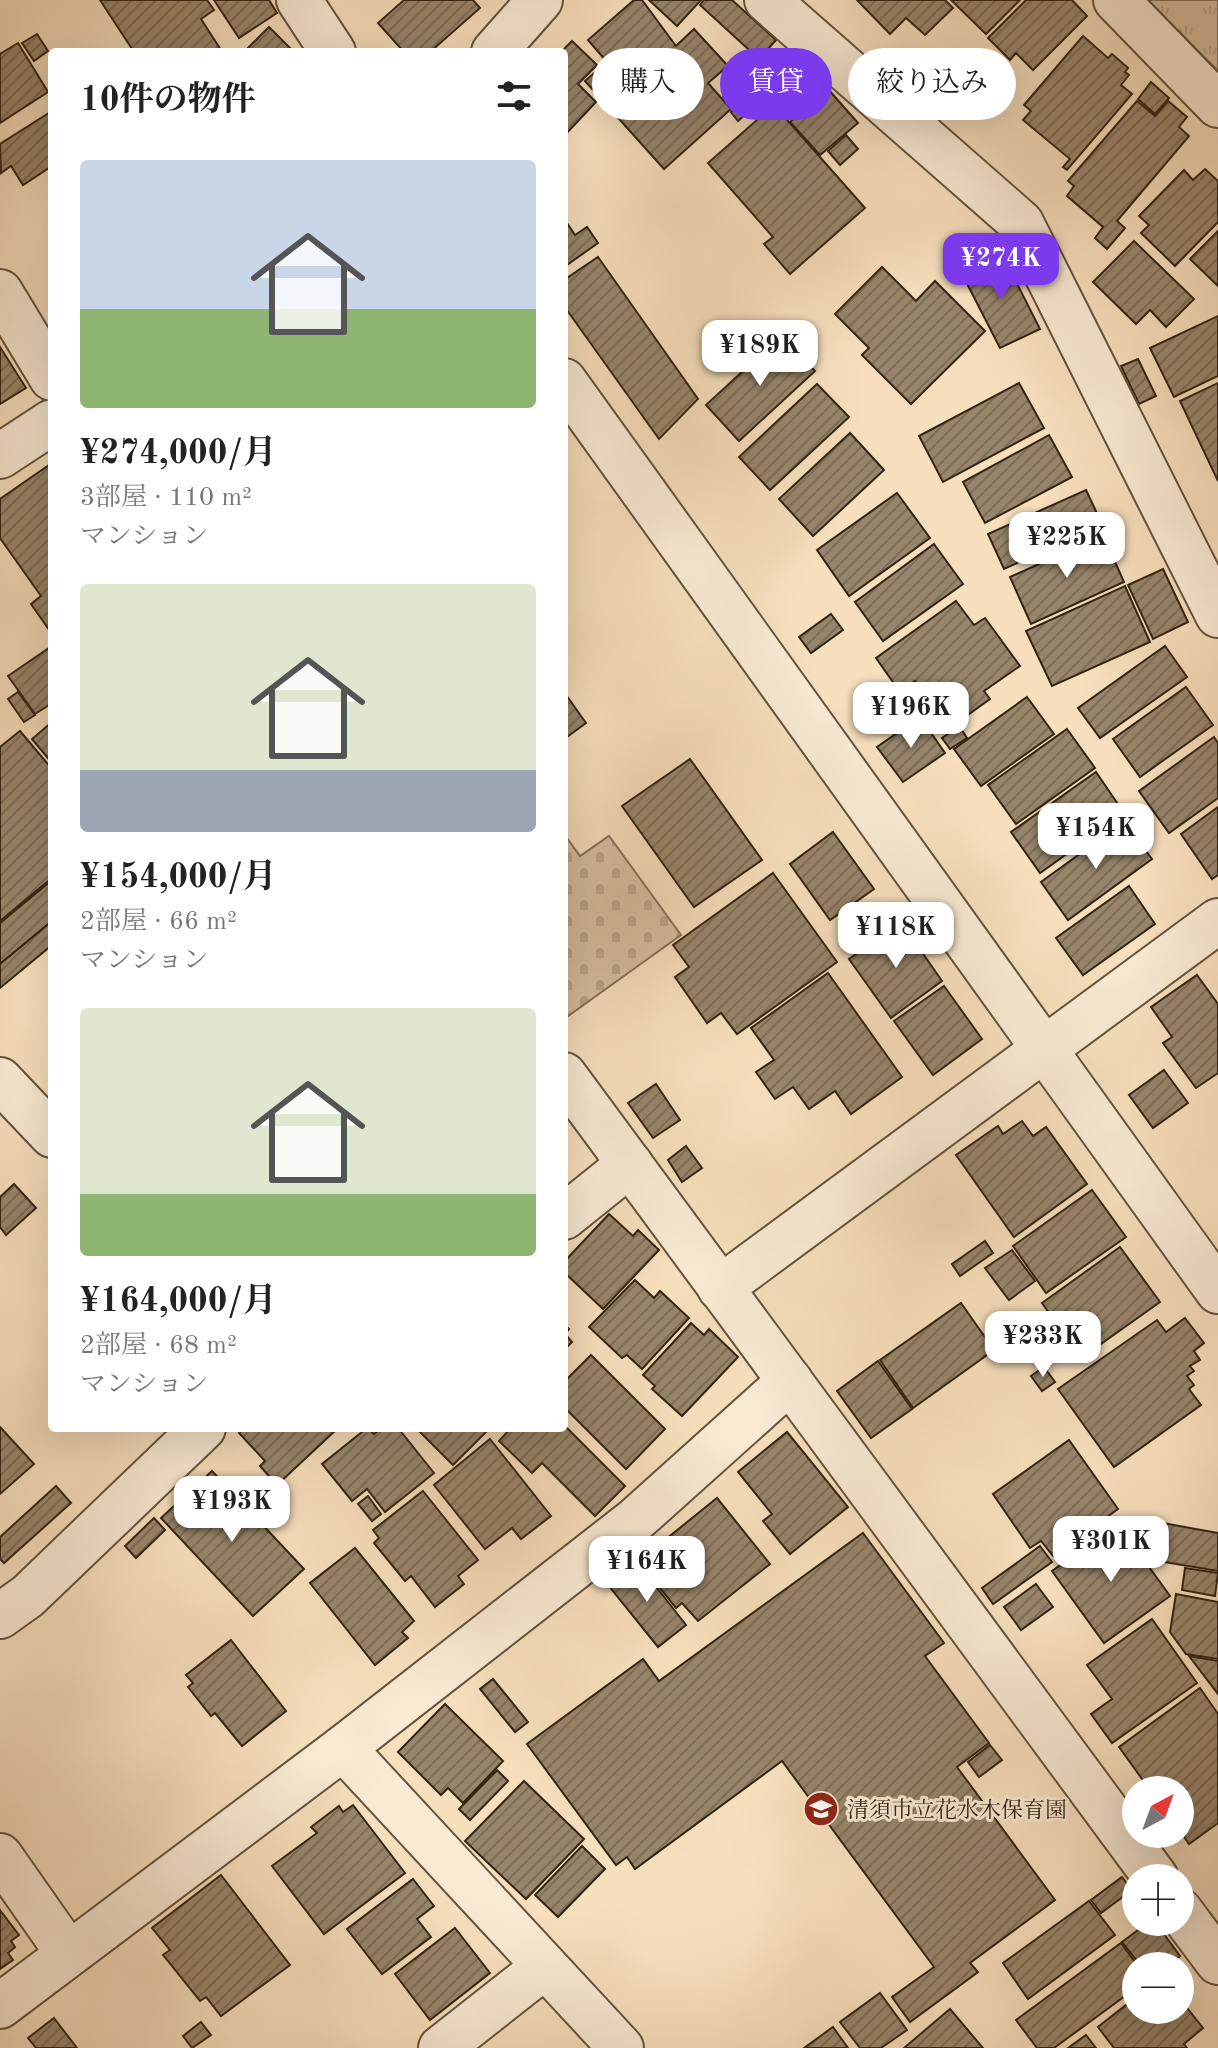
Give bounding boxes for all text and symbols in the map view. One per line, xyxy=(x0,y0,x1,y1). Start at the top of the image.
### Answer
chip: 購入 xyxy=(592,48,704,120)
chip: 賃貸 xyxy=(720,48,832,120)
chip: 絞り込み xyxy=(848,48,1016,120)
icon: filters xyxy=(492,74,536,118)
text: 10件の物件 xyxy=(80,84,255,118)
icon: home xyxy=(236,212,380,356)
pin: ¥274K xyxy=(945,233,1057,301)
text: ¥274K xyxy=(961,246,1041,272)
pin: ¥189K xyxy=(704,320,816,388)
text: ¥189K xyxy=(720,333,800,359)
text: ¥274,000/月 xyxy=(80,437,277,471)
text: 3部屋 · 110 m² xyxy=(80,485,252,511)
pin: ¥225K xyxy=(1011,512,1123,580)
text: マンション xyxy=(80,524,209,550)
text: ¥225K xyxy=(1027,525,1107,551)
icon: home xyxy=(236,636,380,780)
pin: ¥196K xyxy=(855,682,967,750)
text: ¥196K xyxy=(871,695,951,721)
pin: ¥154K xyxy=(1040,803,1152,871)
text: ¥154K xyxy=(1056,816,1136,842)
text: ¥154,000/月 xyxy=(80,861,277,895)
pin: ¥118K xyxy=(840,902,952,970)
text: 2部屋 · 66 m² xyxy=(80,909,237,935)
text: ¥118K xyxy=(856,915,936,941)
text: マンション xyxy=(80,948,209,974)
icon: home xyxy=(236,1060,380,1204)
text: ¥164,000/月 xyxy=(80,1285,277,1319)
pin: ¥233K xyxy=(987,1311,1099,1379)
text: ¥233K xyxy=(1003,1324,1083,1350)
text: 2部屋 · 68 m² xyxy=(80,1333,237,1359)
text: マンション xyxy=(80,1372,209,1398)
pin: ¥193K xyxy=(176,1476,288,1544)
text: ¥193K xyxy=(192,1489,272,1515)
pin: ¥301K xyxy=(1055,1516,1167,1584)
text: ¥301K xyxy=(1071,1529,1151,1555)
pin: ¥164K xyxy=(591,1536,703,1604)
text: ¥164K xyxy=(607,1549,687,1575)
north arrow xyxy=(1122,1776,1194,1848)
map controls xyxy=(1122,1776,1194,2024)
school or university icon: 清須市立花水木保育園 xyxy=(802,1790,840,1828)
place label: 清須市立花水木保育園 xyxy=(847,1798,1067,1822)
button: + xyxy=(1122,1864,1194,1936)
button: − xyxy=(1122,1952,1194,2024)

